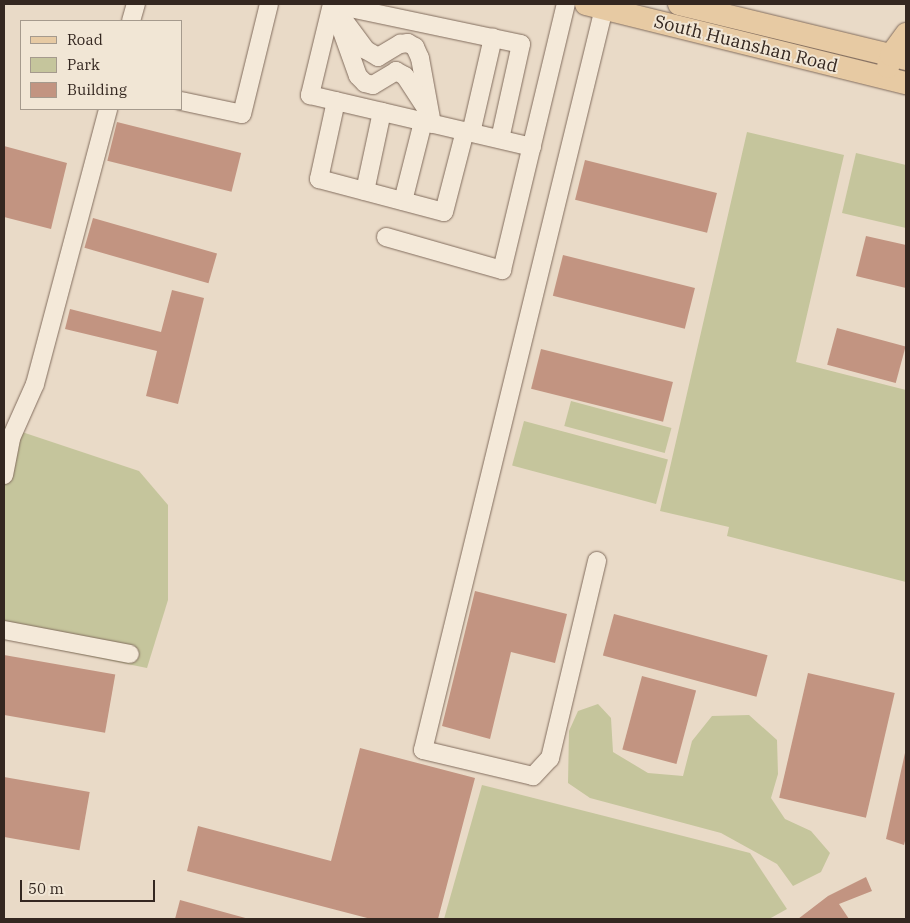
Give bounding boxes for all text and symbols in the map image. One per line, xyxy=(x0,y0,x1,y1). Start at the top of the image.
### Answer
street label: South Huanshan Road xyxy=(652,11,840,77)
legend xyxy=(20,20,182,110)
text: Road xyxy=(67,30,103,49)
text: Park xyxy=(67,55,100,74)
text: Building xyxy=(67,80,127,99)
scale bar xyxy=(22,870,158,902)
text: 50 m xyxy=(28,879,64,898)

